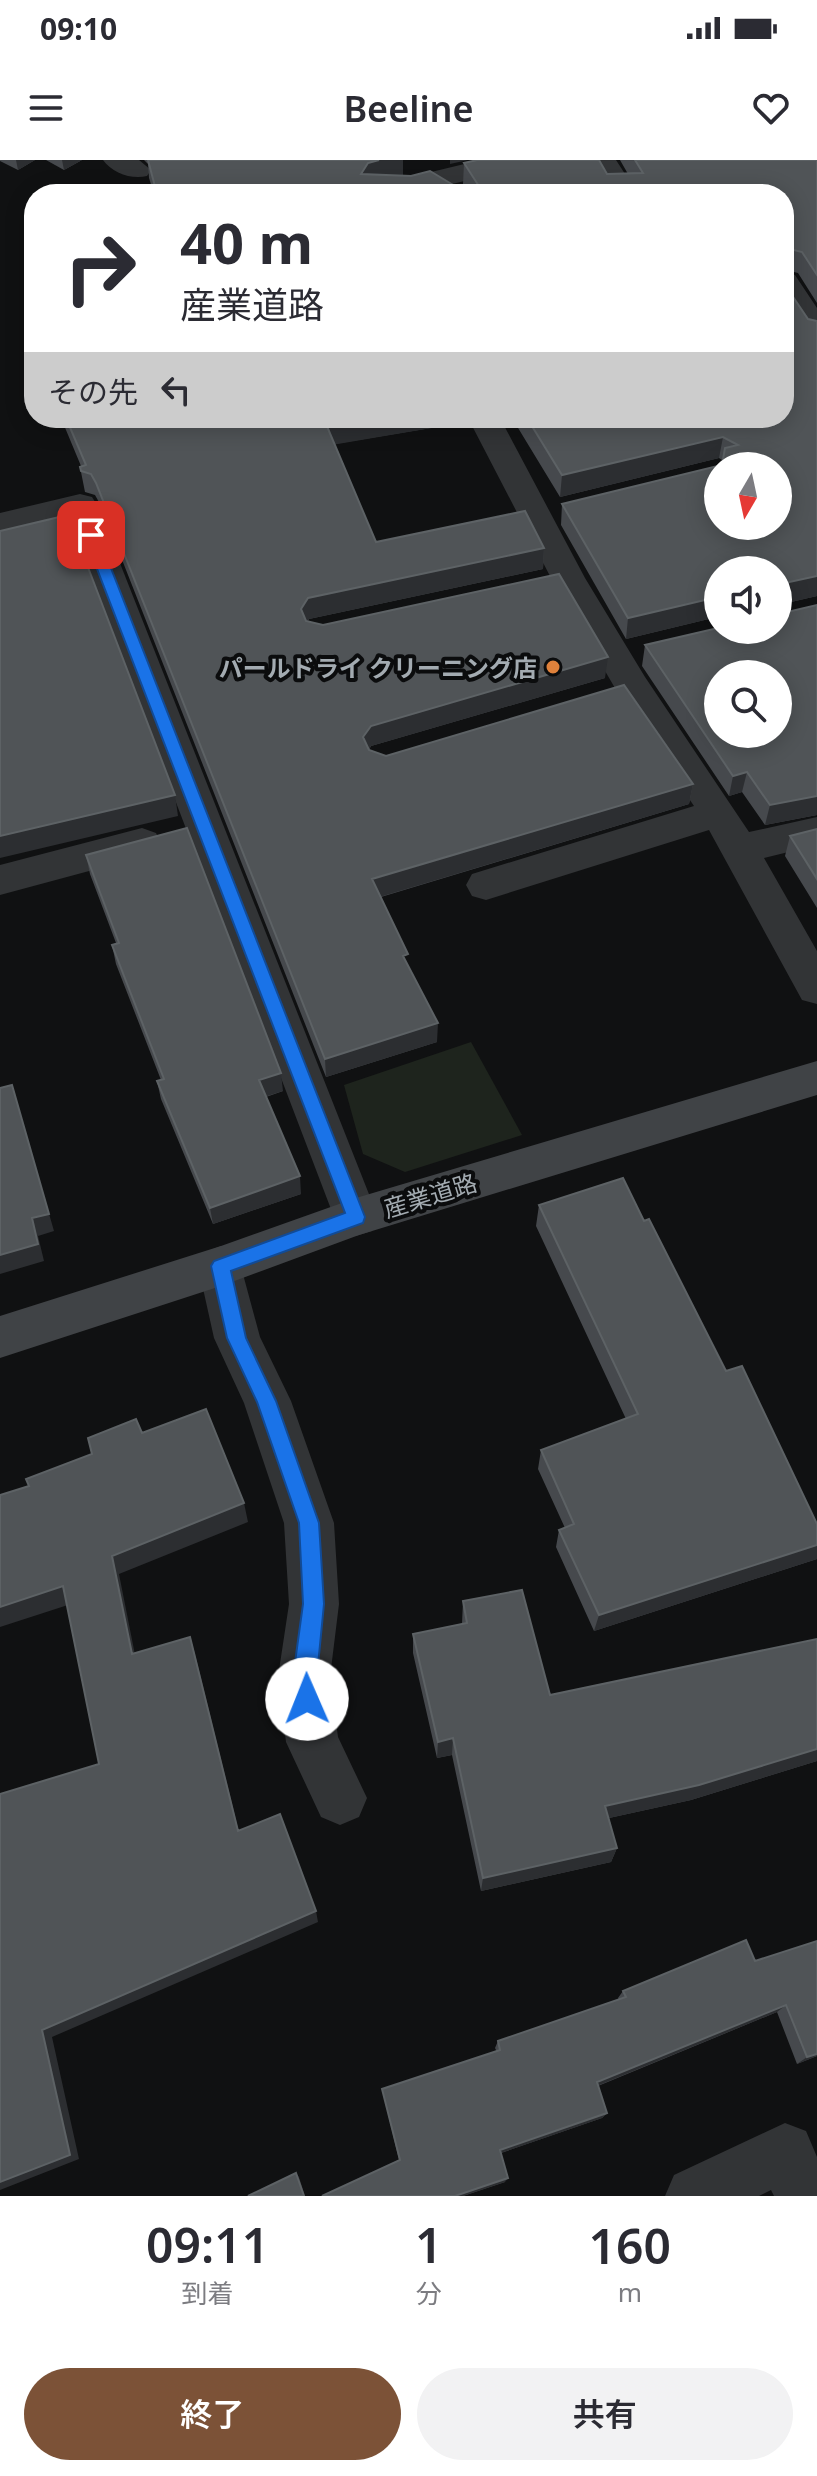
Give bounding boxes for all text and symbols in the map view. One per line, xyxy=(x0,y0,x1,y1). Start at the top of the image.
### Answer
text: 09:10 xyxy=(40,8,117,49)
text: Beeline xyxy=(343,84,474,133)
icon: menu xyxy=(24,86,68,130)
icon: heart xyxy=(749,86,793,130)
text: 40 m xyxy=(180,204,313,280)
icon: right xyxy=(48,216,152,320)
text: 産業道路 xyxy=(180,280,324,329)
icon: left xyxy=(154,368,198,412)
text: その先 xyxy=(48,371,138,412)
north arrow xyxy=(704,452,792,540)
map controls xyxy=(704,452,792,748)
pin xyxy=(57,501,125,569)
icon: arrive xyxy=(69,513,113,557)
button: sound xyxy=(704,556,792,644)
place label: パールドライ クリーニング店 xyxy=(219,651,537,684)
marker: パールドライ クリーニング店 xyxy=(544,658,562,676)
button: search xyxy=(704,660,792,748)
street label: 産業道路 xyxy=(379,1165,481,1225)
position arrow xyxy=(265,1657,349,1741)
text: 09:11 xyxy=(146,2212,269,2277)
text: 1 xyxy=(415,2212,443,2277)
text: 160 xyxy=(589,2213,671,2278)
text: m xyxy=(618,2274,642,2310)
text: 到着 xyxy=(182,2275,234,2311)
text: 分 xyxy=(416,2275,442,2311)
button: 終了 xyxy=(24,2368,401,2460)
button: 共有 xyxy=(417,2368,793,2460)

